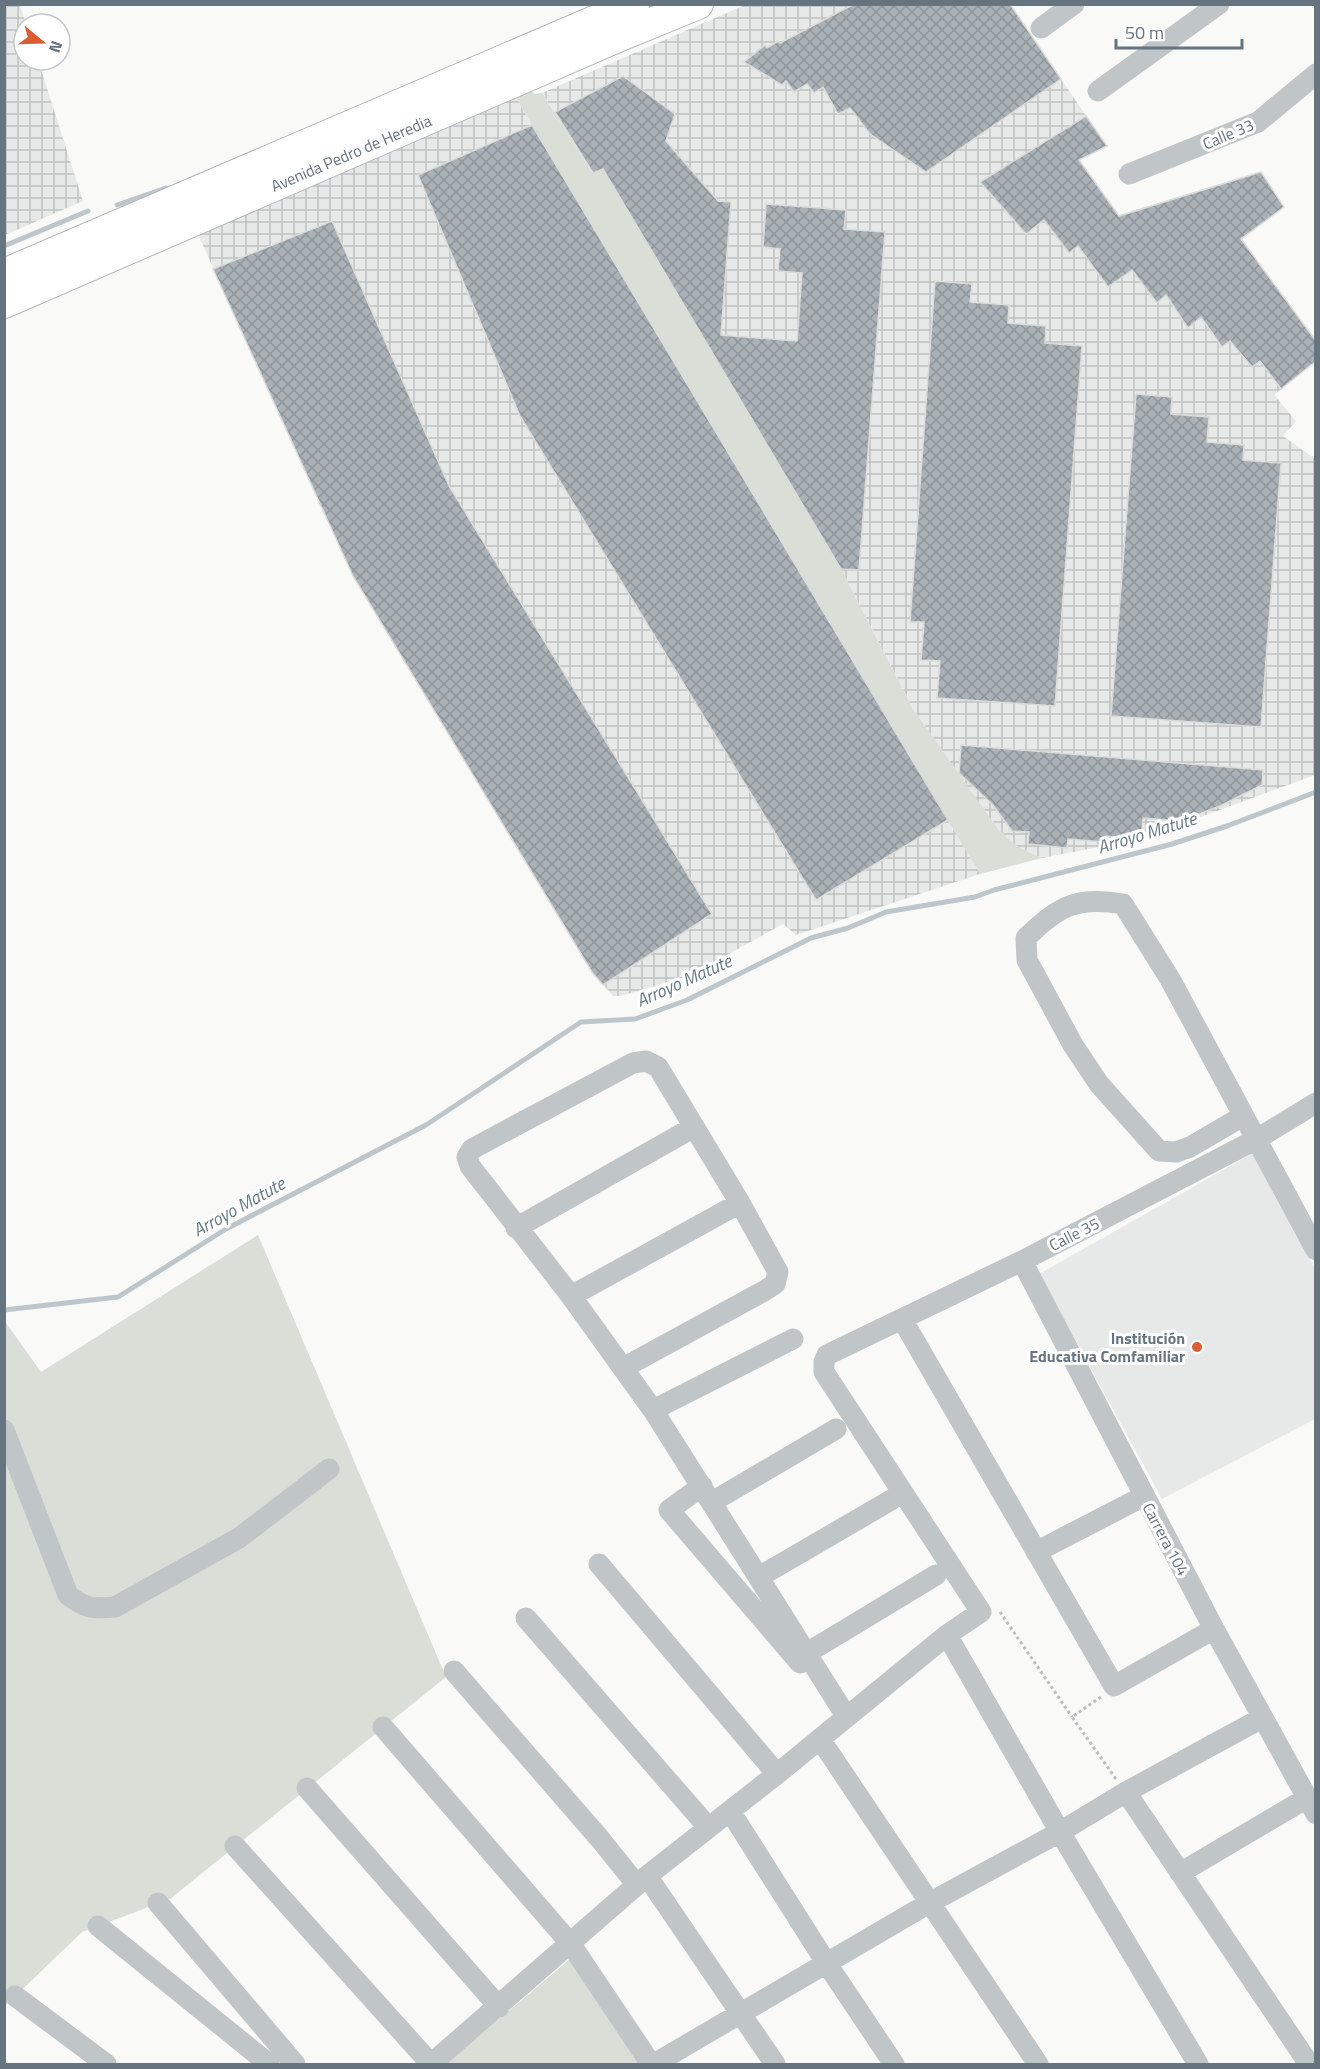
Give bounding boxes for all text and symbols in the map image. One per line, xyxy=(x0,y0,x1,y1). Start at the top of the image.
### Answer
north arrow xyxy=(12,12,72,72)
scale bar xyxy=(1116,12,1242,50)
text: 50 m xyxy=(1125,19,1164,46)
text: N xyxy=(43,38,69,56)
street label: Avenida Pedro de Heredia xyxy=(267,108,435,198)
street label: Calle 33 xyxy=(1199,112,1257,156)
water label: Arroyo Matute xyxy=(1094,804,1201,860)
water label: Arroyo Matute xyxy=(632,947,738,1014)
water label: Arroyo Matute xyxy=(187,1169,291,1243)
street label: Calle 35 xyxy=(1045,1211,1103,1257)
place label: Institución Educativa Comfamiliar xyxy=(1029,1326,1185,1368)
marker: Institución Educativa Comfamiliar xyxy=(1190,1340,1204,1354)
street label: Carrera 104 xyxy=(1137,1498,1195,1580)

